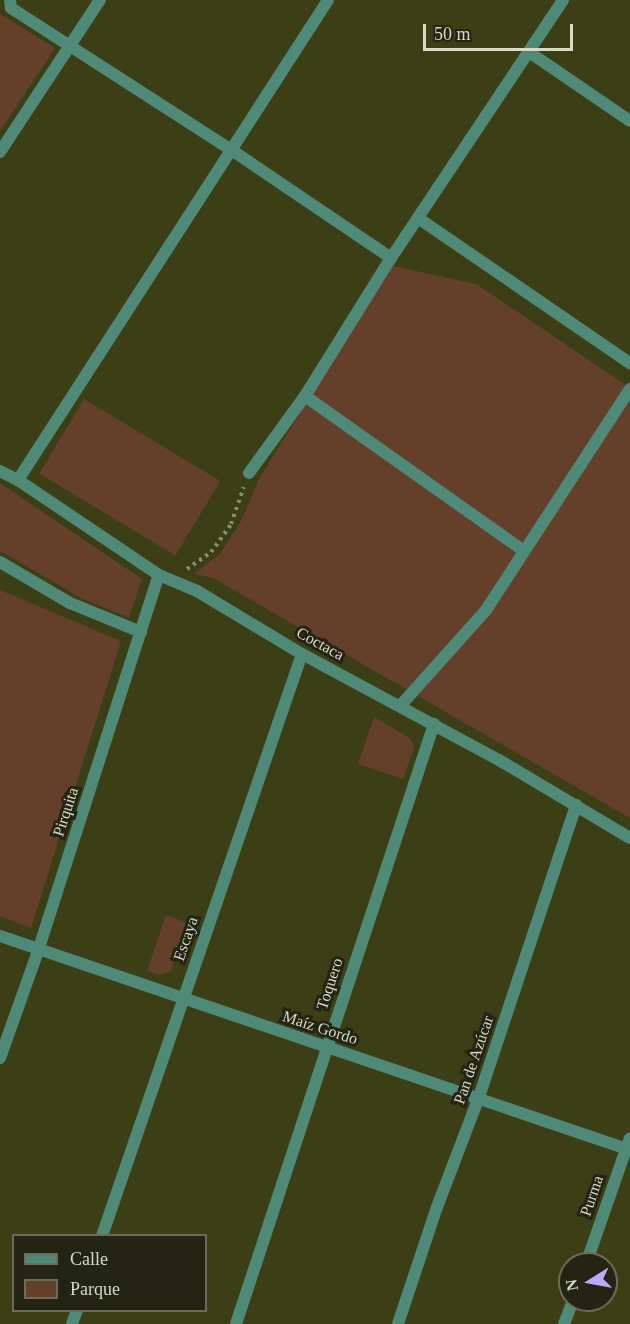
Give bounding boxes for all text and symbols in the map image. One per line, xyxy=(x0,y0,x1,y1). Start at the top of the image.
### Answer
scale bar xyxy=(426,12,576,50)
text: 50 m xyxy=(434,24,471,44)
street label: Coctaca xyxy=(293,623,347,665)
street label: Pirquita xyxy=(49,785,83,839)
street label: Escaya xyxy=(170,914,202,964)
street label: Toquero xyxy=(313,956,347,1012)
street label: Maíz Gordo xyxy=(280,1007,360,1049)
street label: Pan de Azúcar xyxy=(450,1013,498,1107)
street label: Purma xyxy=(576,1173,608,1219)
legend xyxy=(12,1234,207,1312)
text: Calle xyxy=(70,1249,108,1269)
north arrow xyxy=(558,1252,618,1312)
text: N xyxy=(562,1278,581,1292)
text: Parque xyxy=(70,1279,120,1299)

